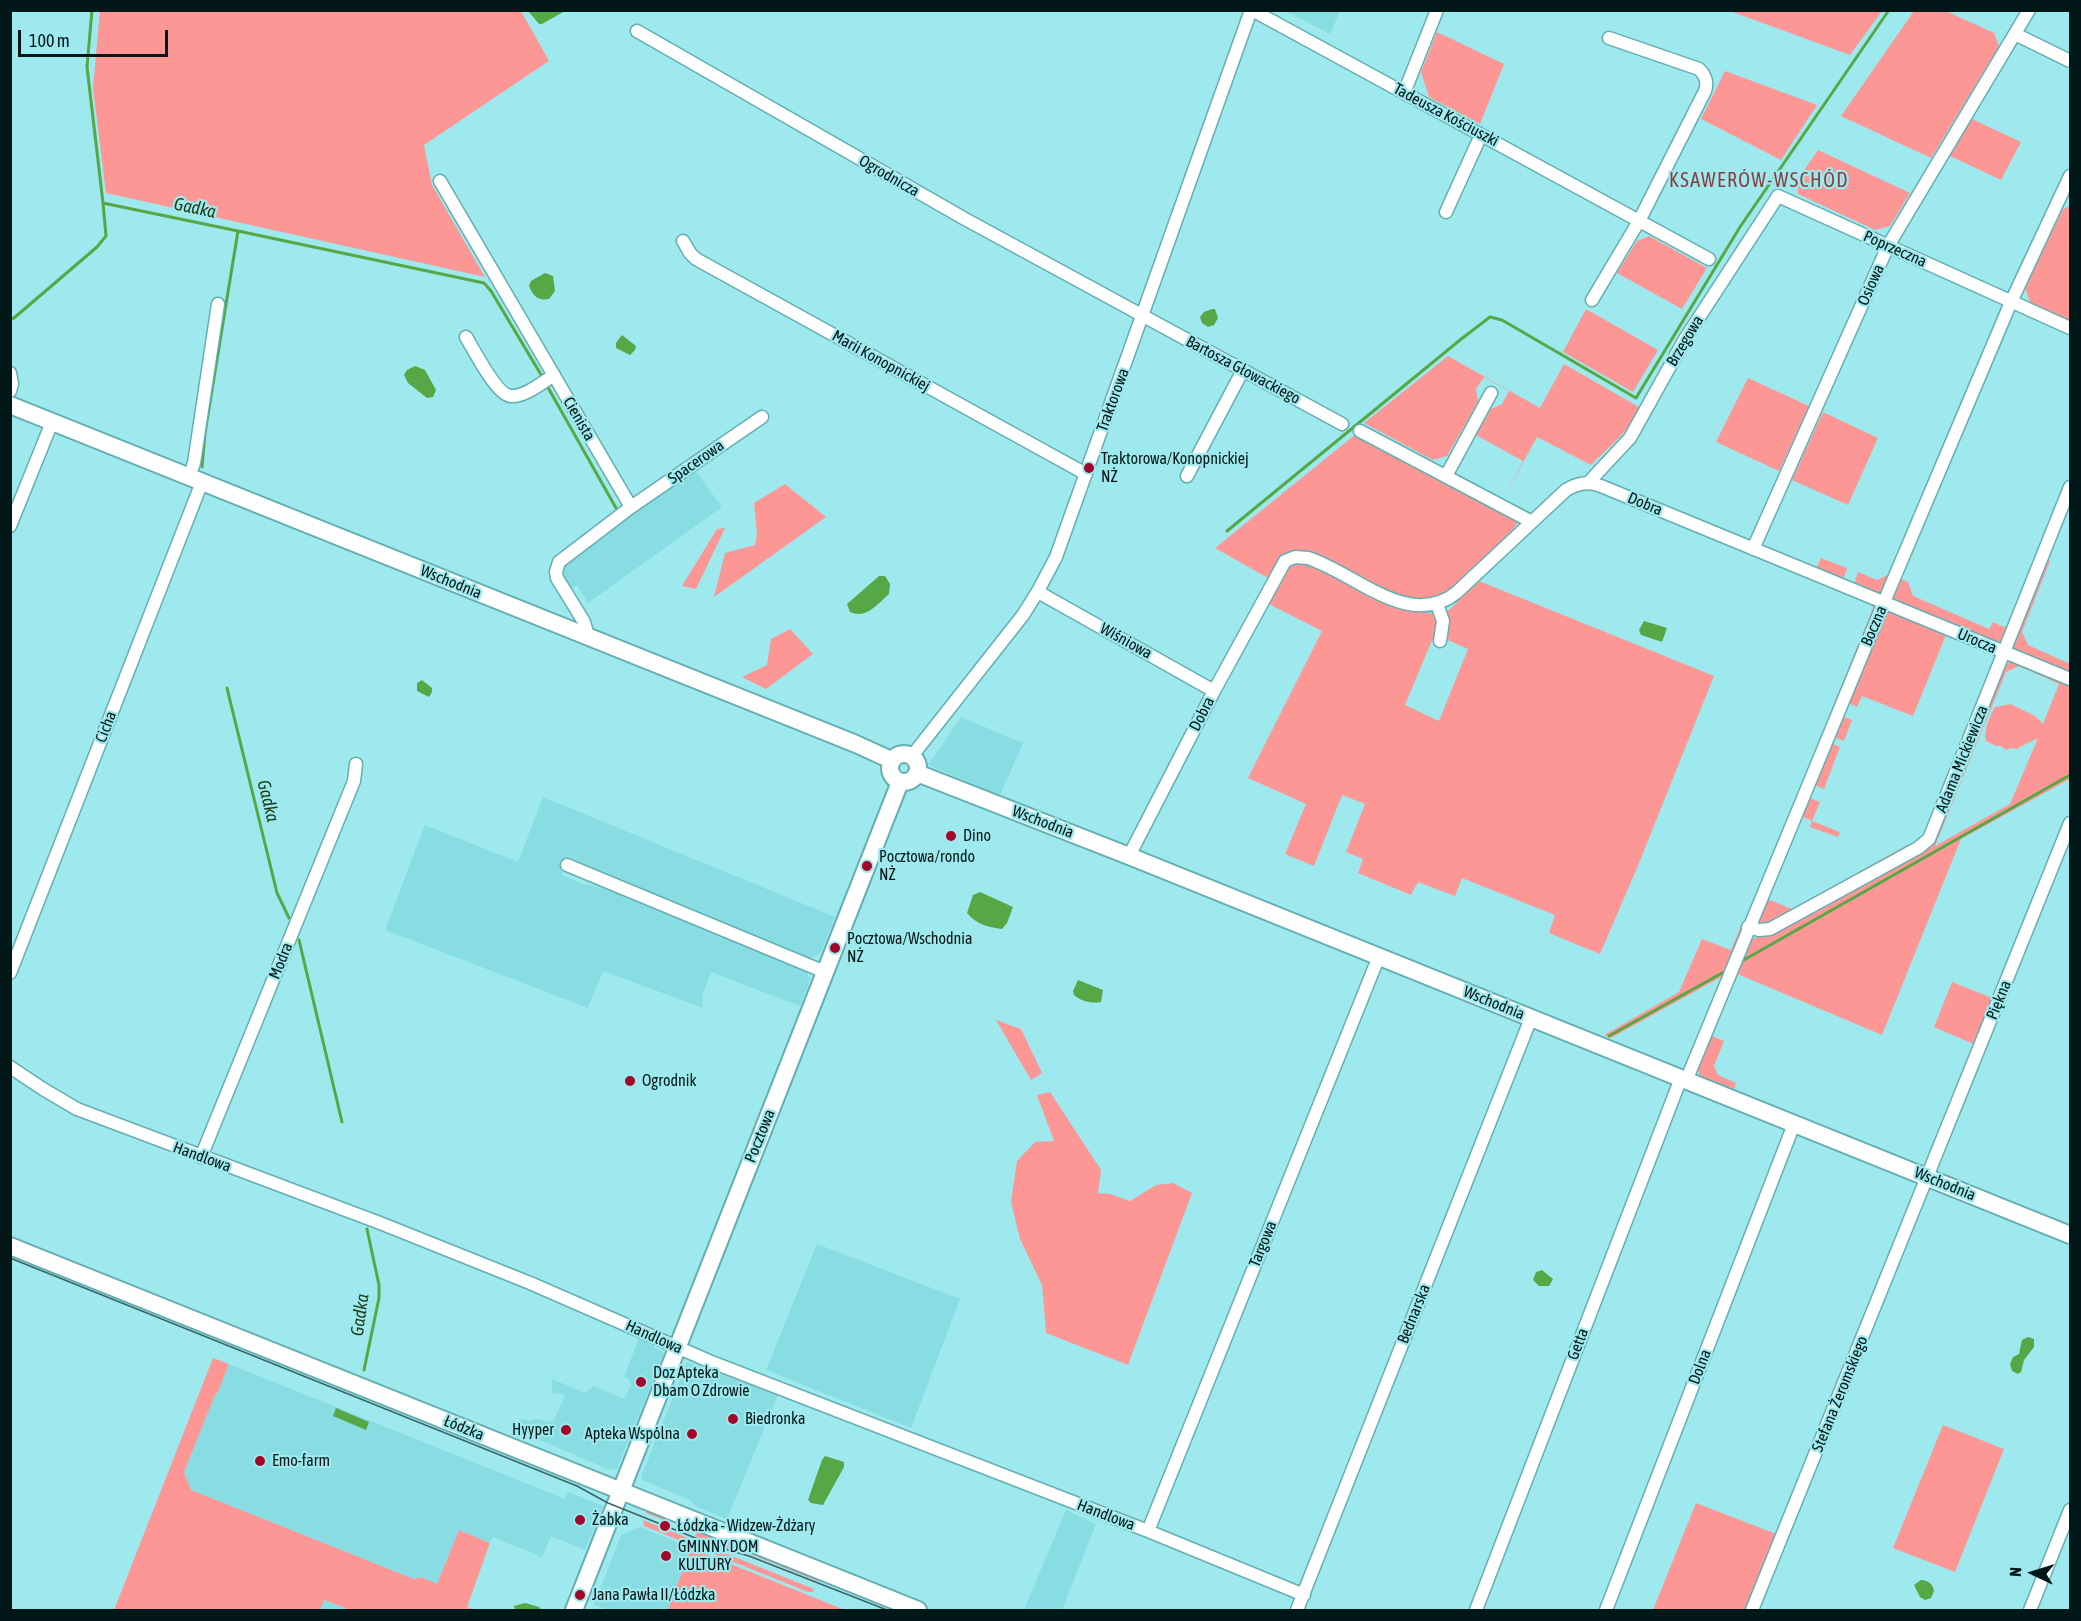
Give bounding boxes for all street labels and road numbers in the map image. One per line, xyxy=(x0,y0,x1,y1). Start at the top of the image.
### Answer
street label: Tadeusza Kościuszki xyxy=(1390,79,1502,151)
street label: Ogrodnicza xyxy=(855,151,923,201)
street label: Poprzeczna xyxy=(1860,227,1930,271)
street label: Osiowa xyxy=(1854,262,1888,308)
street label: Brzegowa xyxy=(1662,312,1708,370)
street label: Marii Konopnickiej xyxy=(829,326,933,396)
street label: Bartosza Głowackiego xyxy=(1182,332,1304,408)
street label: Traktorowa xyxy=(1093,366,1133,434)
street label: Cienista xyxy=(559,394,599,444)
street label: Spacerowa xyxy=(664,436,728,488)
street label: Dobra xyxy=(1625,488,1665,520)
street label: Wschodnia xyxy=(417,561,485,603)
street label: Boczna xyxy=(1857,603,1891,649)
street label: Wiśniowa xyxy=(1097,619,1155,663)
street label: Urocza xyxy=(1954,624,2000,658)
street label: Dobra xyxy=(1185,694,1219,734)
street label: Adama Mickiewicza xyxy=(1932,703,1992,815)
street label: Cicha xyxy=(91,709,121,745)
street label: Wschodnia xyxy=(1009,801,1077,843)
street label: Modra xyxy=(265,940,297,982)
street label: Piękna xyxy=(1982,978,2016,1022)
street label: Wschodnia xyxy=(1460,982,1528,1024)
street label: Pocztowa xyxy=(741,1107,779,1165)
street label: Handlowa xyxy=(170,1138,234,1176)
street label: Wschodnia xyxy=(1911,1163,1979,1205)
street label: Targowa xyxy=(1245,1218,1281,1270)
street label: Bednarska xyxy=(1393,1281,1435,1347)
street label: Handlowa xyxy=(623,1316,685,1358)
street label: Getta xyxy=(1563,1325,1593,1363)
street label: Stefana Żeromskiego xyxy=(1808,1333,1872,1455)
street label: Dolna xyxy=(1685,1347,1715,1387)
street label: Łódzka xyxy=(441,1411,487,1445)
street label: Handlowa xyxy=(1074,1495,1138,1535)

